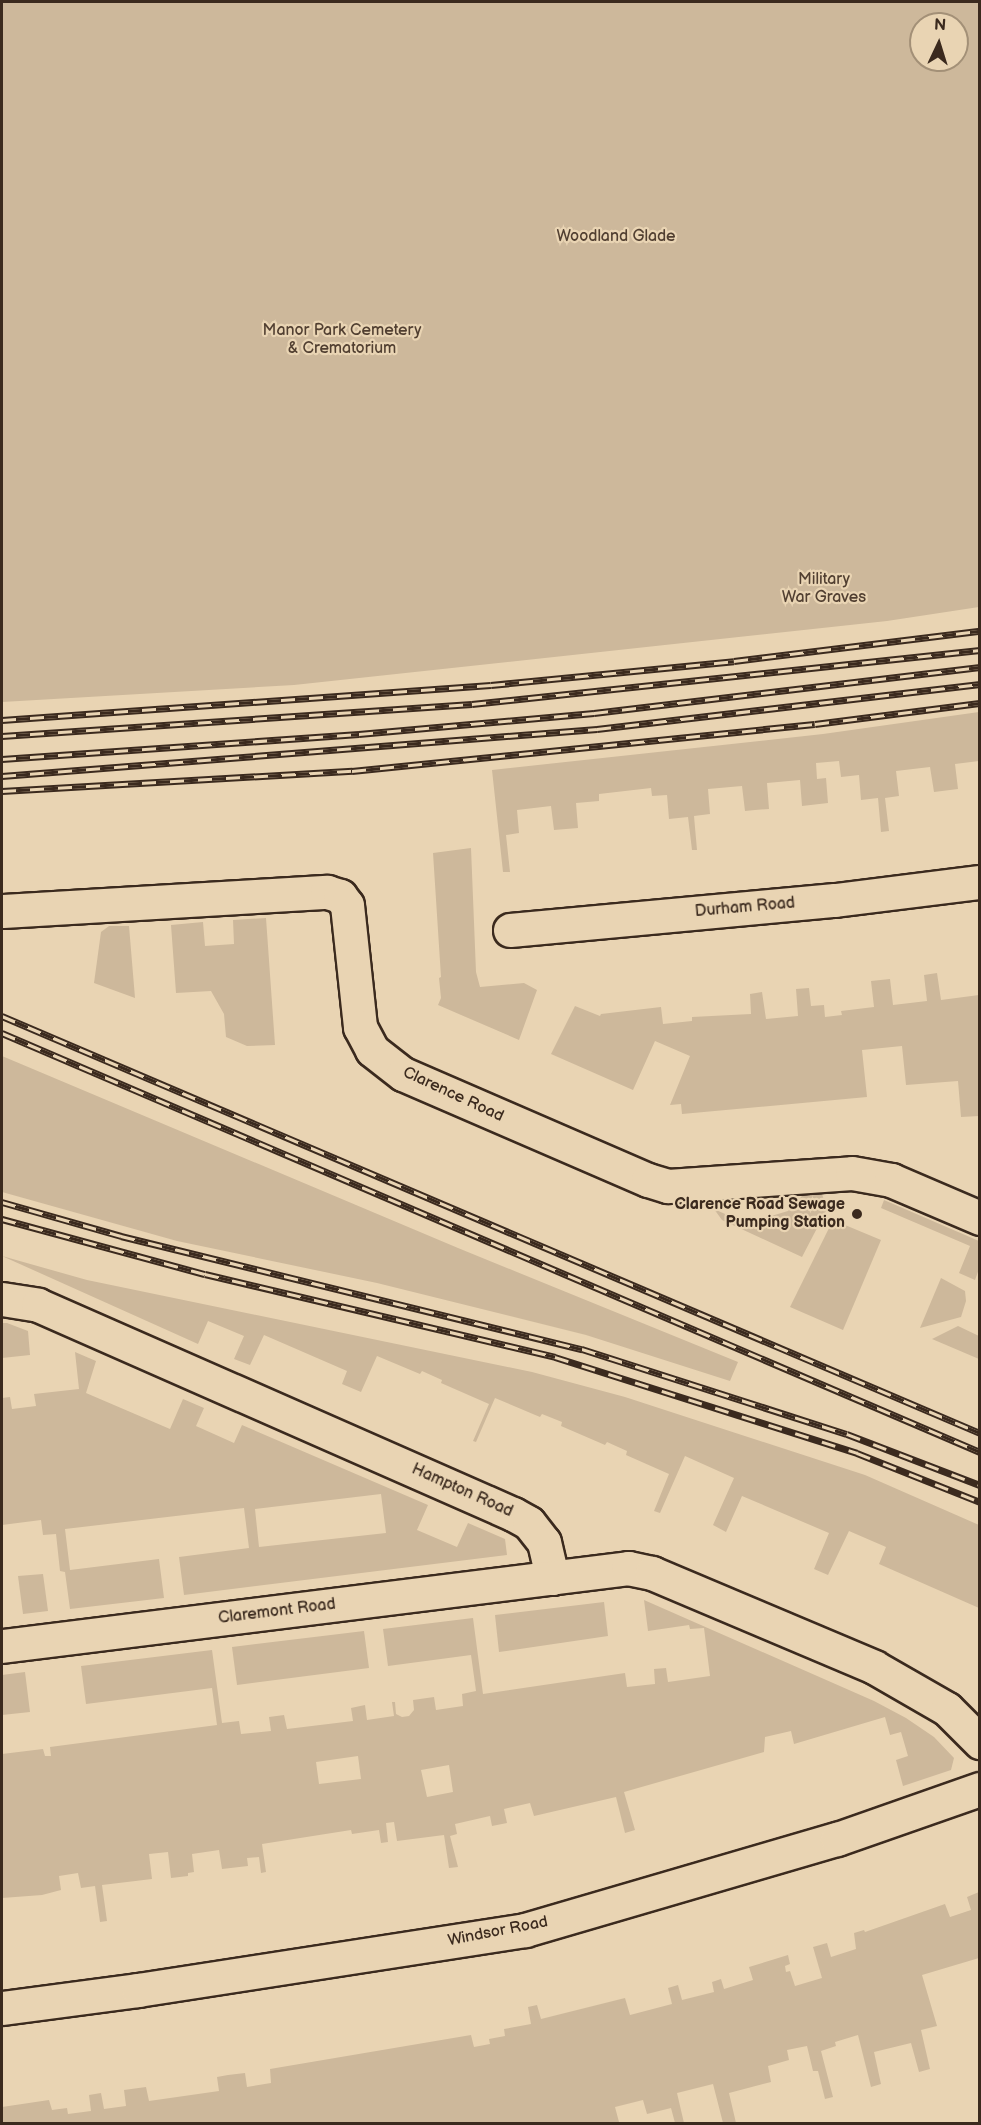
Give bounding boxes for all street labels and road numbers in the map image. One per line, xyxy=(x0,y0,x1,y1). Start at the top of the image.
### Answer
street label: Durham Road xyxy=(694,894,796,922)
street label: Clarence Road xyxy=(400,1063,506,1127)
street label: Hampton Road xyxy=(408,1460,516,1522)
street label: Claremont Road xyxy=(217,1595,337,1629)
street label: Windsor Road xyxy=(446,1913,550,1951)

